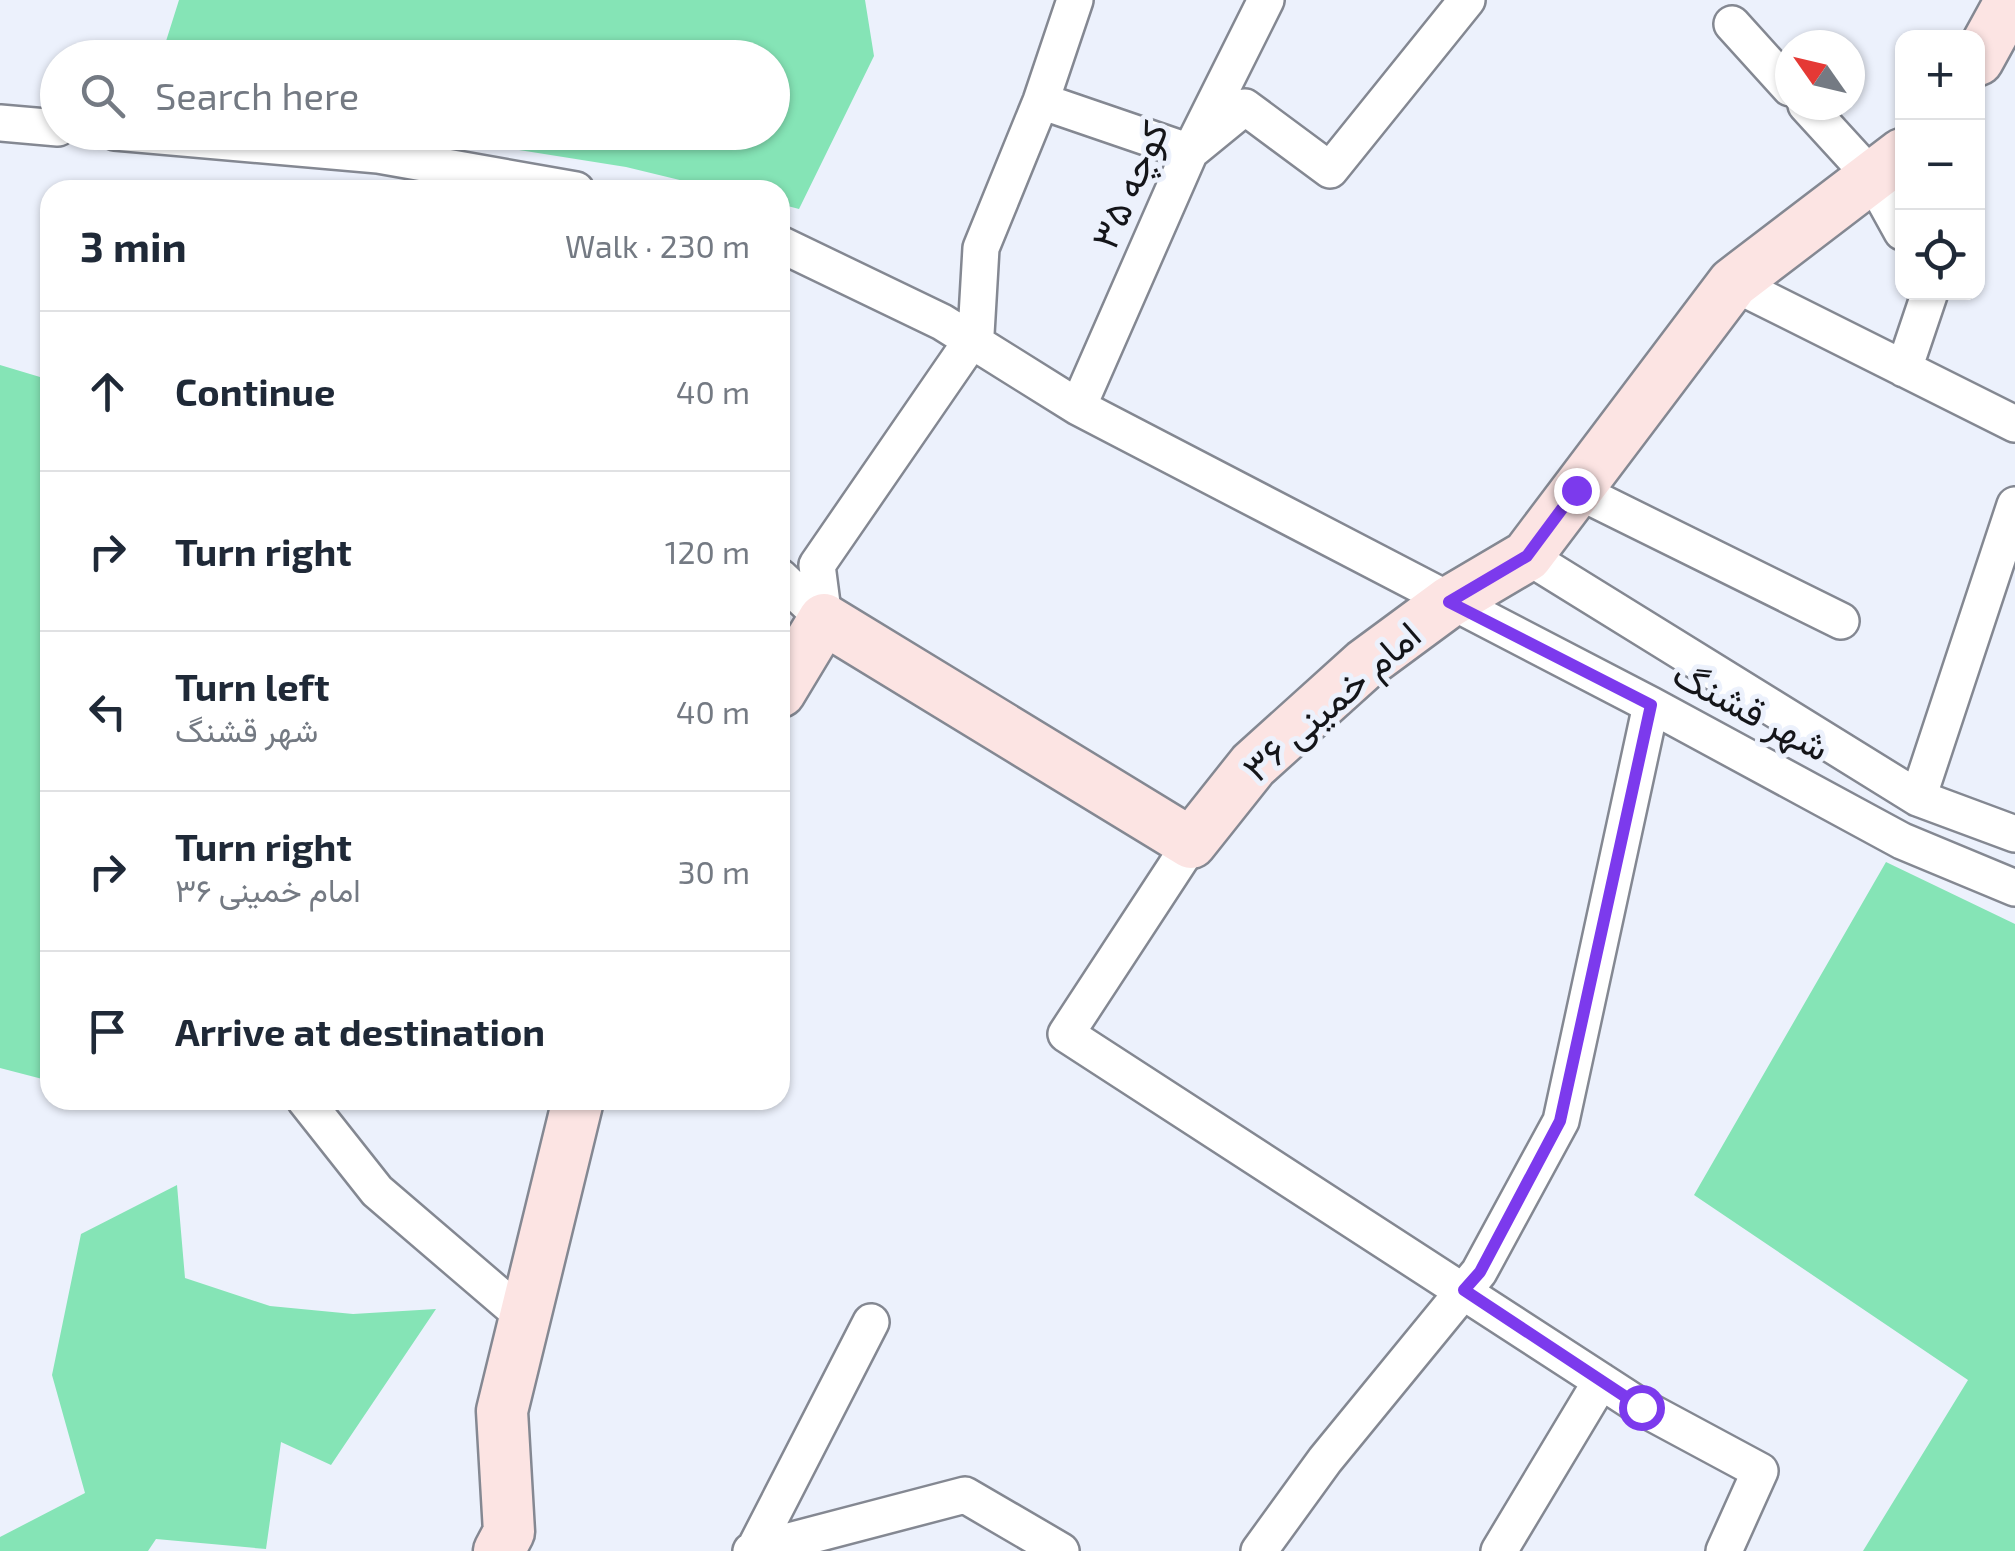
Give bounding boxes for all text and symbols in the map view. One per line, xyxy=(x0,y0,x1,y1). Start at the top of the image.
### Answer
north arrow xyxy=(1775,30,1865,120)
map controls xyxy=(1895,30,1985,300)
button: + xyxy=(1895,30,1985,120)
search box xyxy=(40,40,790,150)
icon: search xyxy=(75,68,130,123)
text: Search here xyxy=(155,72,359,118)
street label: کوچه ۳۵ xyxy=(1080,113,1181,257)
button: − xyxy=(1895,120,1985,210)
button: locate xyxy=(1895,210,1985,300)
text: 3 min xyxy=(80,220,187,270)
text: Walk · 230 m xyxy=(565,226,750,264)
icon: ahead xyxy=(80,364,135,419)
text: Continue xyxy=(175,368,335,414)
text: 40 m xyxy=(676,372,750,410)
route end xyxy=(1554,468,1600,514)
icon: right xyxy=(80,524,135,579)
text: Turn right xyxy=(175,528,352,574)
text: 120 m xyxy=(665,532,750,570)
street label: ۳۶ امام خمینی xyxy=(1232,611,1432,793)
street label: شهر قشنگ xyxy=(1665,649,1838,771)
text: Turn left xyxy=(175,663,330,709)
icon: left xyxy=(80,684,135,739)
text: 40 m xyxy=(676,692,750,730)
text: شهر قشنگ xyxy=(175,710,318,748)
text: Turn right xyxy=(175,823,352,869)
icon: right xyxy=(80,844,135,899)
text: 30 m xyxy=(678,852,750,890)
text: ۳۶ امام خمینی xyxy=(175,870,361,908)
icon: arrive xyxy=(80,1004,135,1059)
text: Arrive at destination xyxy=(175,1008,545,1054)
route start xyxy=(1619,1385,1665,1431)

